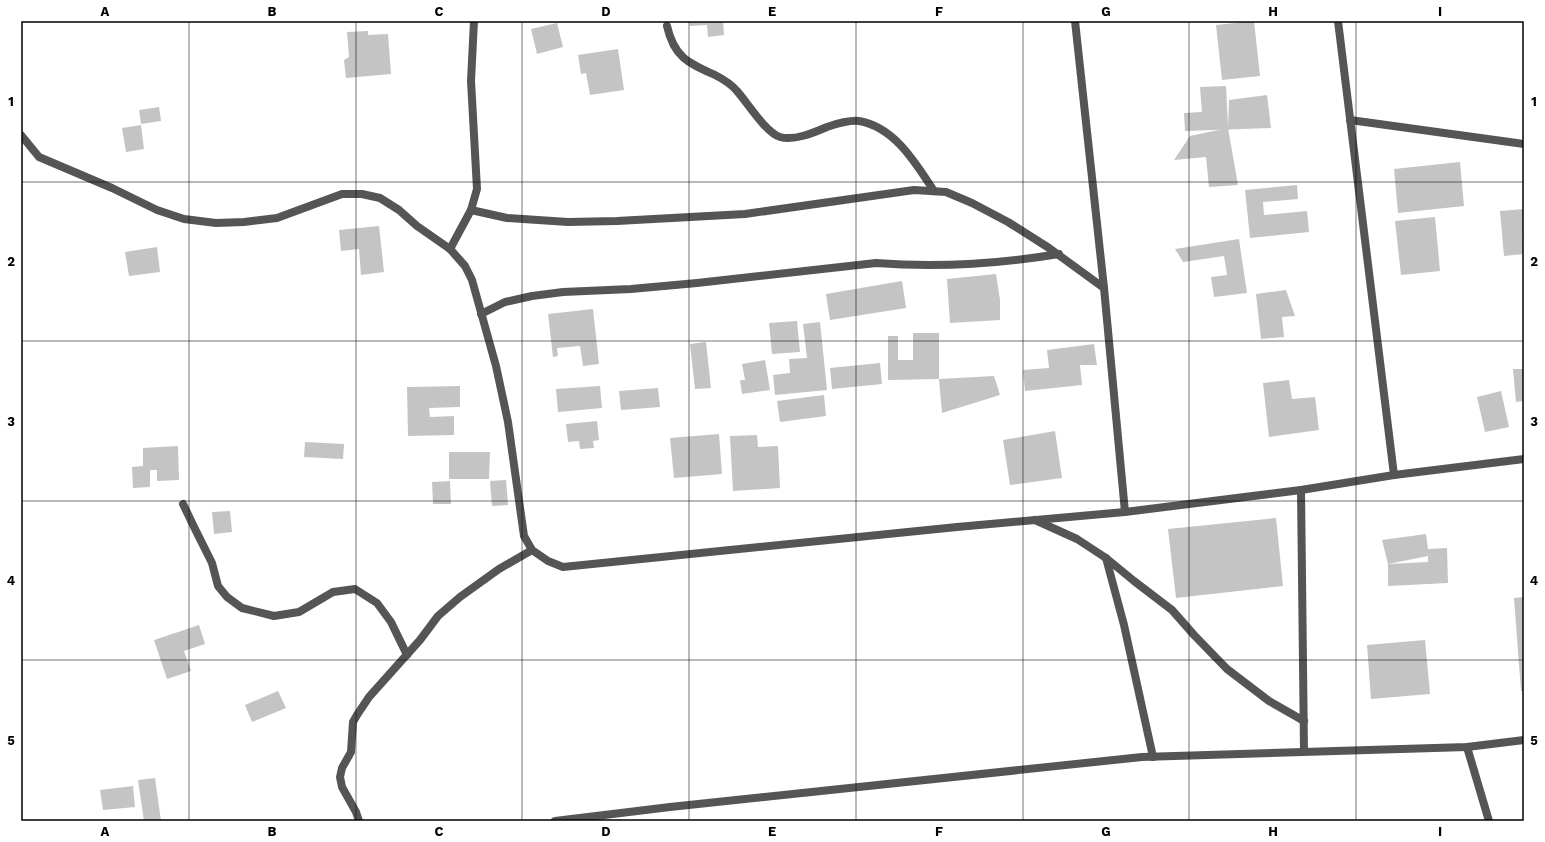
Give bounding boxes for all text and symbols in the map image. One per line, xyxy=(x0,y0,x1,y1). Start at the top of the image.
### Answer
text: A xyxy=(101,4,110,19)
text: B xyxy=(268,4,277,19)
text: C xyxy=(435,4,444,19)
text: D xyxy=(601,4,611,19)
text: E xyxy=(768,4,776,19)
text: F xyxy=(935,4,943,19)
text: G xyxy=(1101,4,1111,19)
text: H xyxy=(1268,4,1278,19)
text: I xyxy=(1438,4,1442,19)
text: 1 xyxy=(8,94,14,109)
text: 1 xyxy=(1531,94,1537,109)
text: 2 xyxy=(7,254,15,269)
text: 2 xyxy=(1530,254,1538,269)
text: 3 xyxy=(7,414,15,429)
text: 3 xyxy=(1530,414,1538,429)
text: 4 xyxy=(7,573,16,588)
text: 4 xyxy=(1530,573,1539,588)
text: 5 xyxy=(7,733,15,748)
text: 5 xyxy=(1530,733,1538,748)
text: A xyxy=(101,824,110,839)
text: B xyxy=(268,824,277,839)
text: C xyxy=(435,824,444,839)
text: D xyxy=(601,824,611,839)
text: E xyxy=(768,824,776,839)
text: F xyxy=(935,824,943,839)
text: G xyxy=(1101,824,1111,839)
text: H xyxy=(1268,824,1278,839)
text: I xyxy=(1438,824,1442,839)

